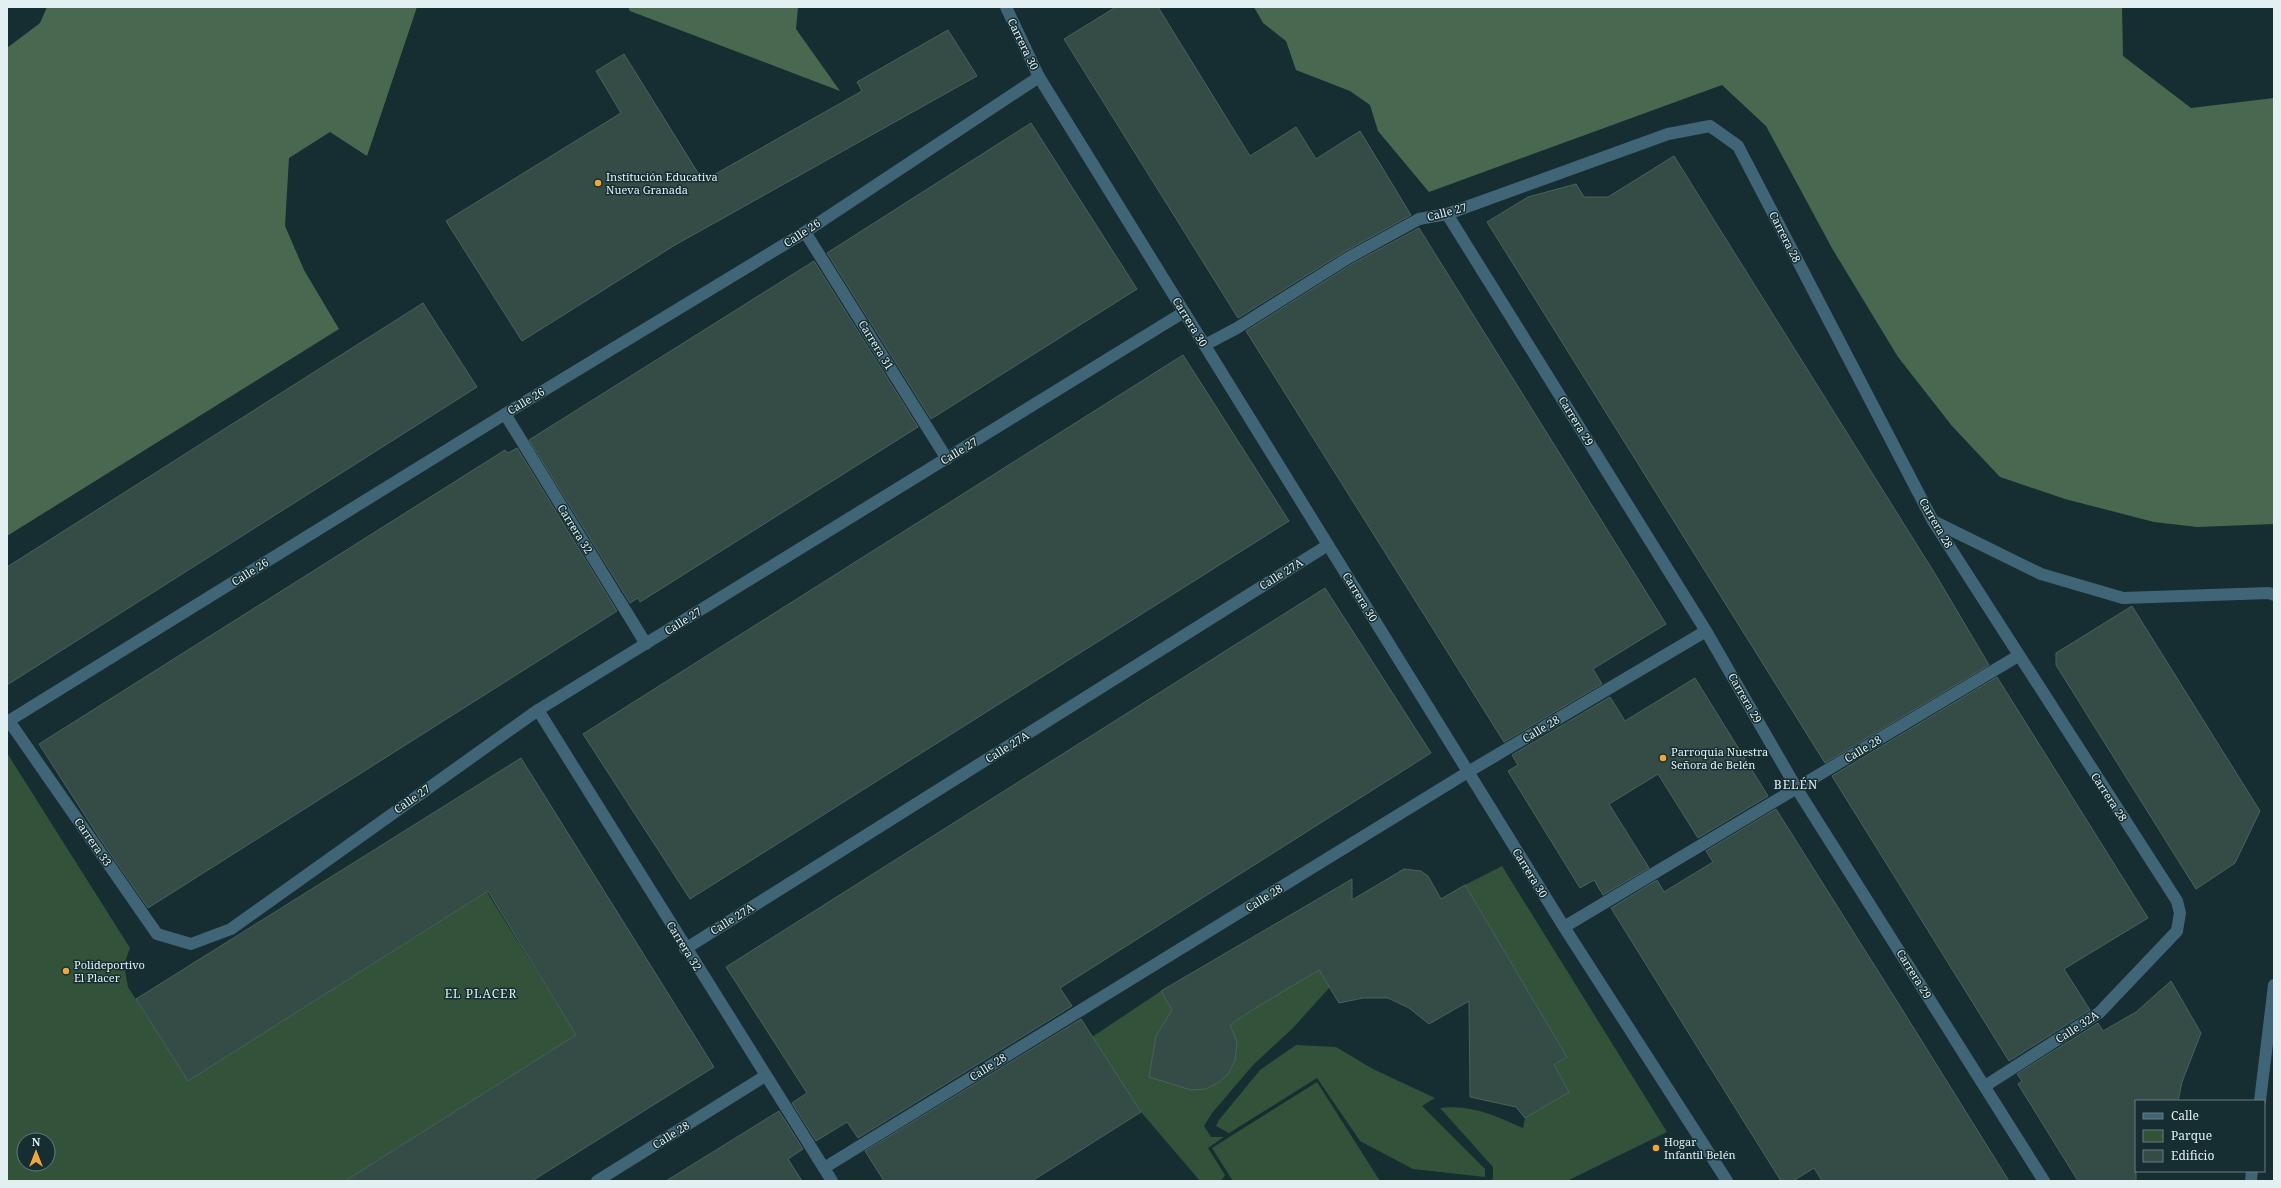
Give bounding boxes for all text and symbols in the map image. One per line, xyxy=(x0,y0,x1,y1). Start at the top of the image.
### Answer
street label: Carrera 30 xyxy=(1005,16,1042,72)
place label: Institución Educativa Nueva Granada xyxy=(606,169,718,197)
marker: Institución Educativa Nueva Granada xyxy=(593,178,603,188)
street label: Calle 27 xyxy=(1425,199,1469,224)
street label: Carrera 28 xyxy=(1766,209,1805,265)
street label: Calle 26 xyxy=(781,215,823,250)
street label: Carrera 30 xyxy=(1169,294,1211,349)
street label: Carrera 31 xyxy=(855,317,897,372)
street label: Calle 26 xyxy=(504,384,547,418)
street label: Carrera 29 xyxy=(1555,393,1597,448)
street label: Calle 27 xyxy=(937,434,980,468)
street label: Carrera 28 xyxy=(1916,495,1957,551)
street label: Carrera 32 xyxy=(554,501,596,556)
street label: Calle 26 xyxy=(228,554,271,589)
street label: Calle 27A xyxy=(1256,554,1306,593)
street label: Carrera 30 xyxy=(1339,569,1381,624)
street label: Calle 27 xyxy=(661,603,704,638)
street label: Carrera 29 xyxy=(1725,670,1766,726)
street label: Calle 28 xyxy=(1519,712,1562,746)
street label: Calle 27A xyxy=(982,727,1032,766)
street label: Calle 28 xyxy=(1841,732,1884,766)
place label: Parroquia Nuestra Señora de Belén xyxy=(1671,744,1768,772)
marker: Parroquia Nuestra Señora de Belén xyxy=(1658,753,1668,763)
street label: Carrera 28 xyxy=(2088,769,2131,824)
district label: BELÉN xyxy=(1774,776,1818,793)
street label: Calle 27 xyxy=(391,781,433,816)
street label: Carrera 33 xyxy=(71,815,115,869)
street label: Carrera 30 xyxy=(1509,845,1551,900)
street label: Calle 28 xyxy=(1242,880,1285,915)
street label: Calle 27A xyxy=(707,899,757,938)
street label: Carrera 32 xyxy=(663,918,705,973)
street label: Carrera 29 xyxy=(1893,946,1935,1001)
place label: Polideportivo El Placer xyxy=(74,957,145,985)
marker: Polideportivo El Placer xyxy=(61,966,71,976)
district label: EL PLACER xyxy=(445,985,517,1002)
street label: Calle 32A xyxy=(2052,1007,2101,1046)
street label: Calle 28 xyxy=(966,1049,1009,1084)
legend xyxy=(2135,1100,2265,1172)
text: Calle xyxy=(2171,1107,2199,1124)
street label: Calle 28 xyxy=(649,1117,692,1152)
text: Parque xyxy=(2171,1127,2212,1144)
north arrow xyxy=(16,1132,56,1172)
text: N xyxy=(32,1134,41,1149)
place label: Hogar Infantil Belén xyxy=(1664,1134,1736,1162)
marker: Hogar Infantil Belén xyxy=(1651,1143,1661,1153)
text: Edificio xyxy=(2171,1147,2214,1164)

